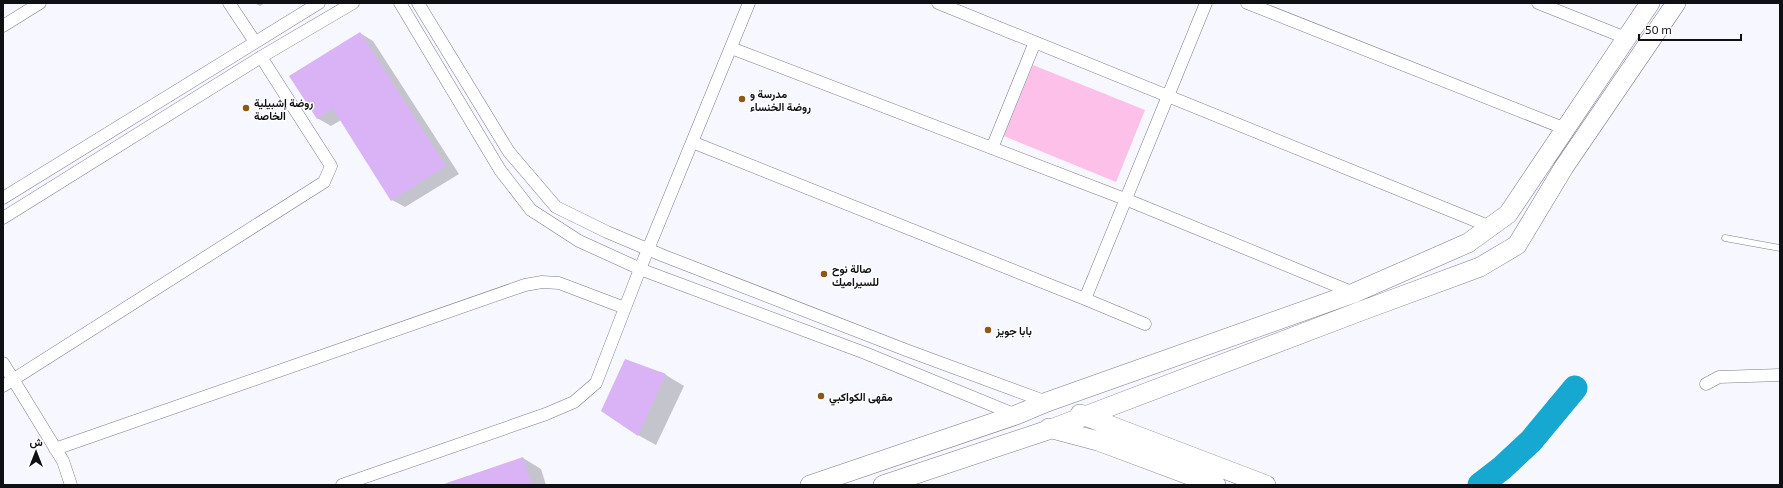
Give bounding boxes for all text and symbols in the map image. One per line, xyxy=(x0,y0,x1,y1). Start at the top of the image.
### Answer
scale bar xyxy=(1639,16,1741,42)
text: 50 m xyxy=(1645,22,1672,36)
place label: مدرسة و روضة الخنساء xyxy=(750,87,811,114)
marker: مدرسة و روضة الخنساء xyxy=(737,94,747,104)
place label: روضة إشبيلية الخاصة xyxy=(254,96,313,122)
marker: روضة إشبيلية الخاصة xyxy=(241,103,251,113)
place label: صالة نوح للسيراميك xyxy=(832,262,879,289)
marker: صالة نوح للسيراميك xyxy=(819,269,829,279)
place label: بابا جويز xyxy=(995,324,1032,338)
marker: بابا جويز xyxy=(983,325,993,335)
place label: مقهى الكواكبي xyxy=(829,390,893,406)
marker: مقهى الكواكبي xyxy=(816,391,826,401)
north arrow xyxy=(16,432,56,472)
text: ش xyxy=(29,435,43,449)

